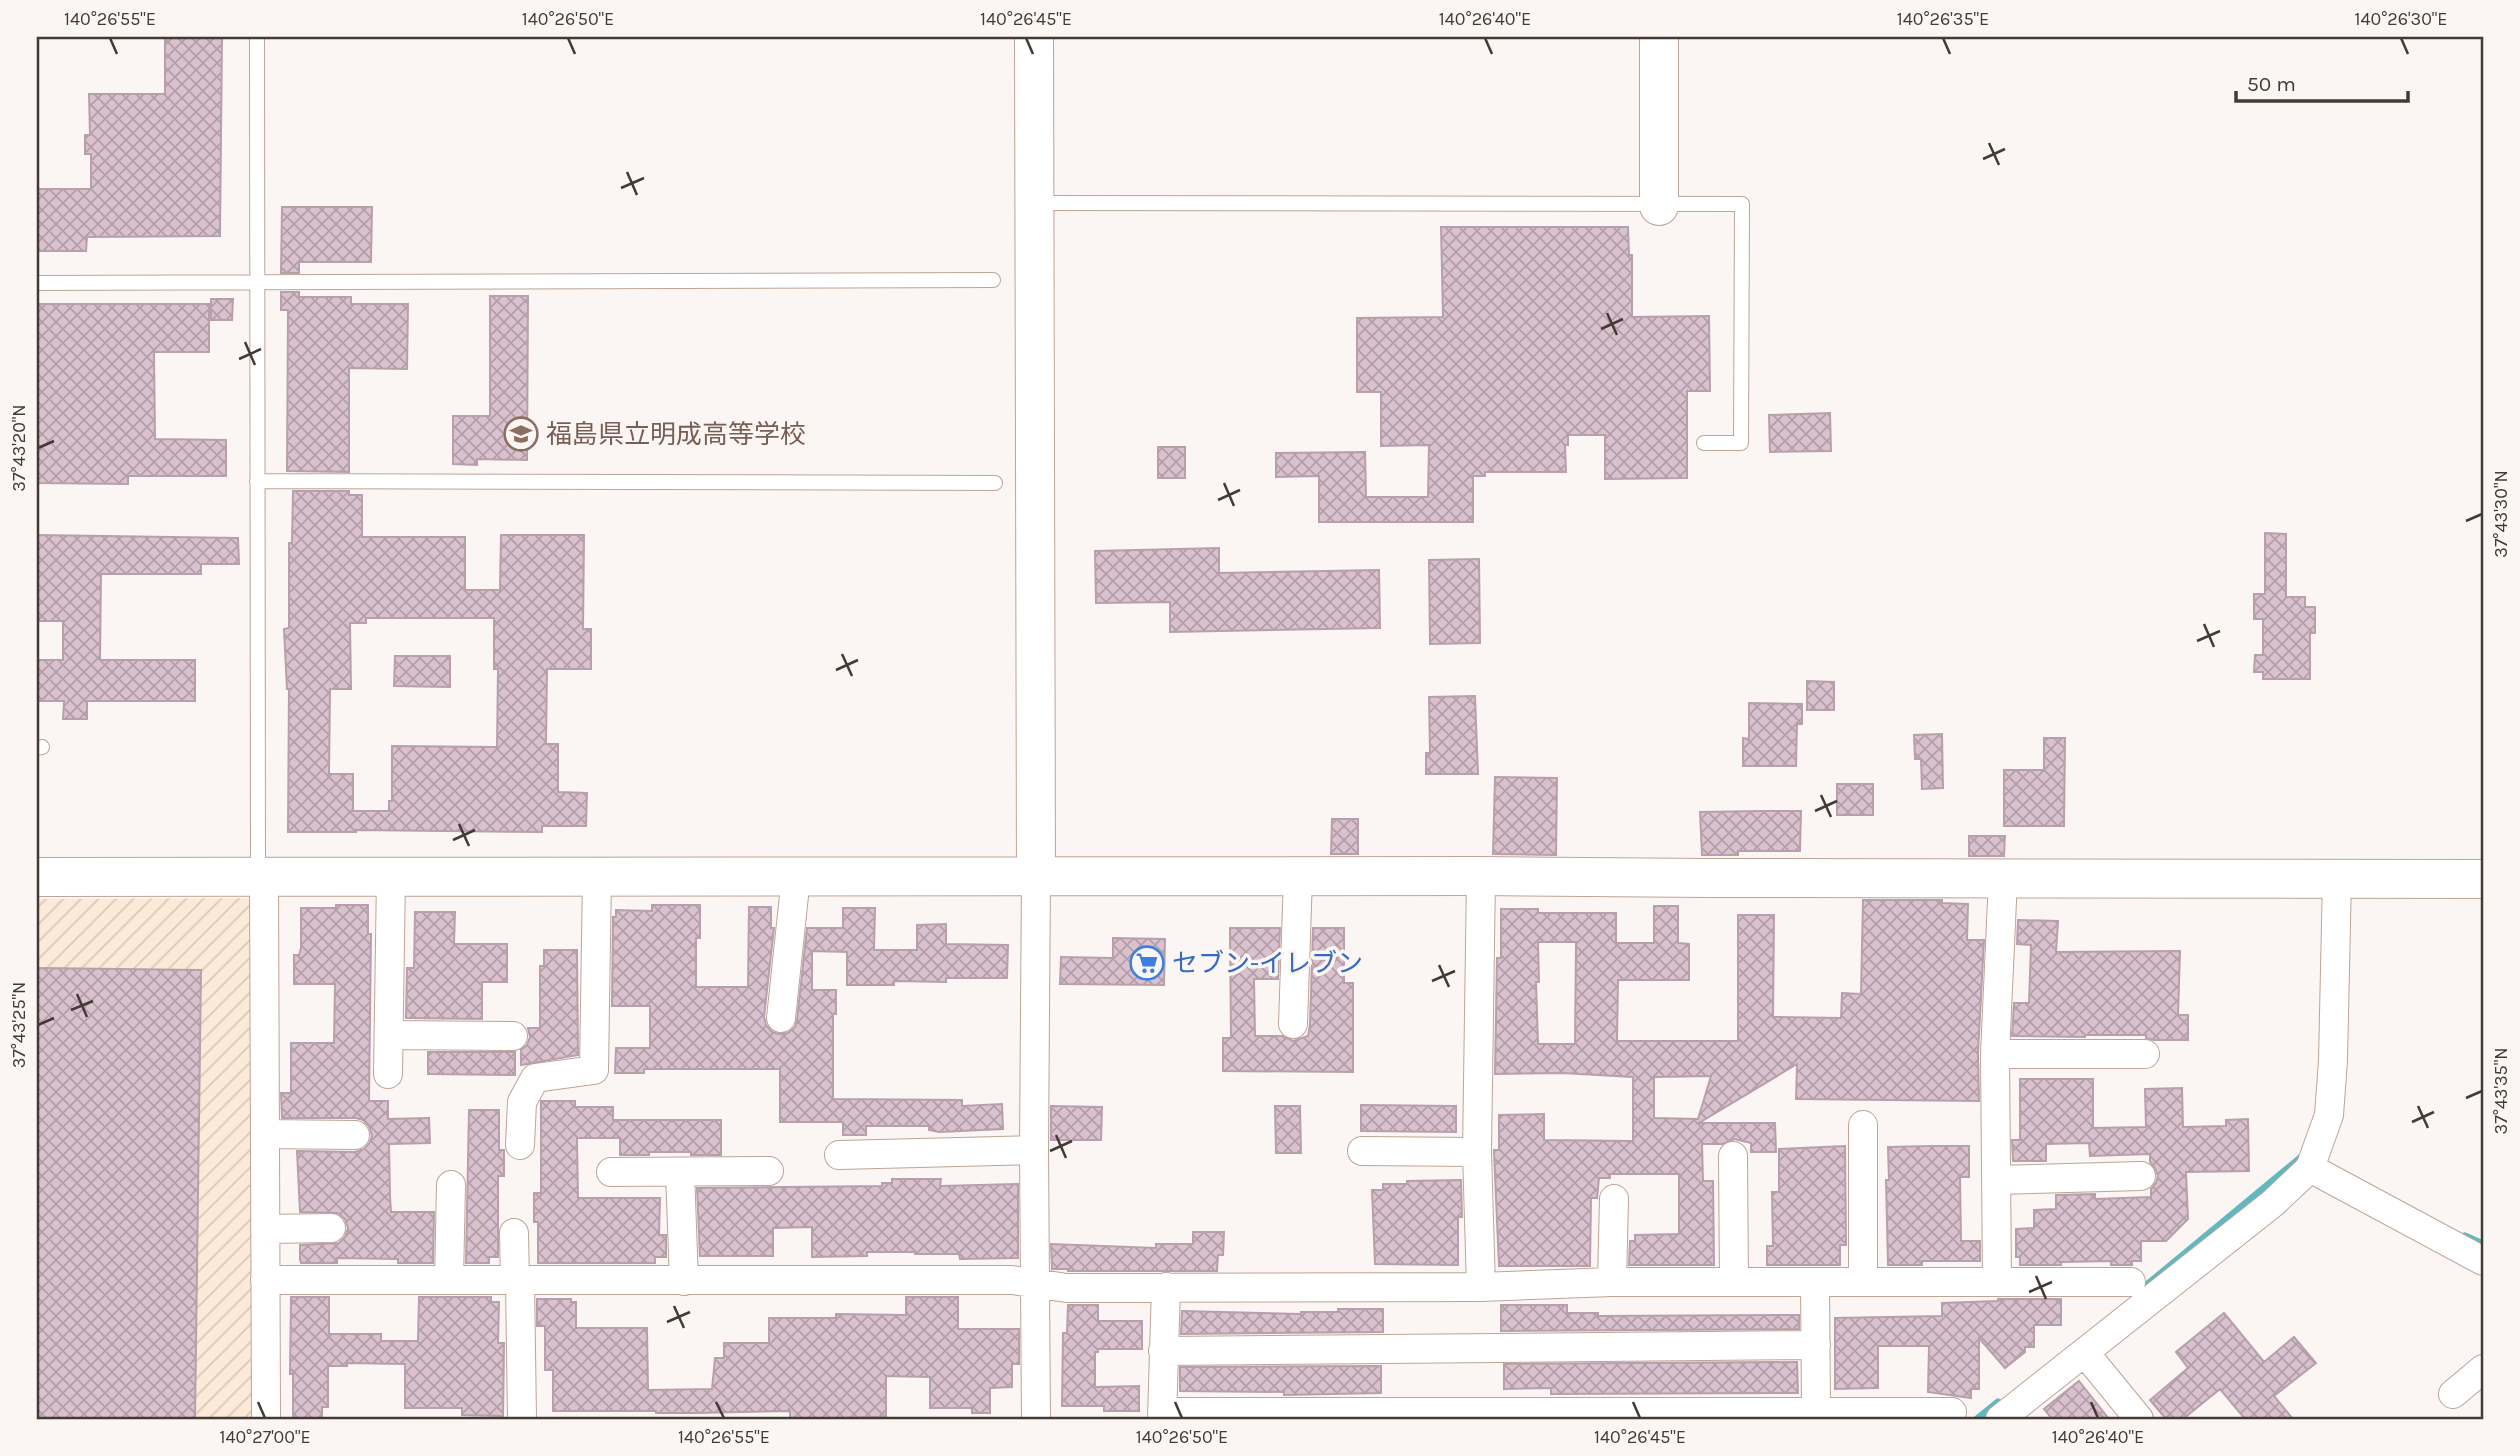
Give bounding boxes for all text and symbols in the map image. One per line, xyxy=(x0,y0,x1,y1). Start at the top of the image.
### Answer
text: 140°26'55"E xyxy=(64,8,156,30)
text: 140°26'50"E xyxy=(522,8,614,30)
text: 140°26'45"E xyxy=(980,8,1072,30)
text: 140°26'40"E xyxy=(1439,8,1531,30)
text: 140°26'35"E xyxy=(1897,8,1989,30)
text: 140°26'30"E xyxy=(2355,8,2447,30)
scale bar xyxy=(2236,60,2408,104)
text: 50 m xyxy=(2247,72,2296,96)
text: 37°43'20"N xyxy=(8,404,30,492)
school or university icon: 福島県立明成高等学校 xyxy=(502,415,540,453)
place label: 福島県立明成高等学校 xyxy=(546,419,806,450)
text: 37°43'30"N xyxy=(2490,470,2512,558)
supermarket icon: セブン-イレブン xyxy=(1128,944,1166,982)
place label: セブン-イレブン xyxy=(1172,948,1363,979)
text: 37°43'25"N xyxy=(8,982,30,1068)
text: 37°43'35"N xyxy=(2490,1048,2512,1134)
text: 140°27'00"E xyxy=(219,1426,311,1448)
text: 140°26'55"E xyxy=(678,1426,770,1448)
text: 140°26'50"E xyxy=(1136,1426,1228,1448)
text: 140°26'45"E xyxy=(1594,1426,1686,1448)
text: 140°26'40"E xyxy=(2052,1426,2144,1448)

